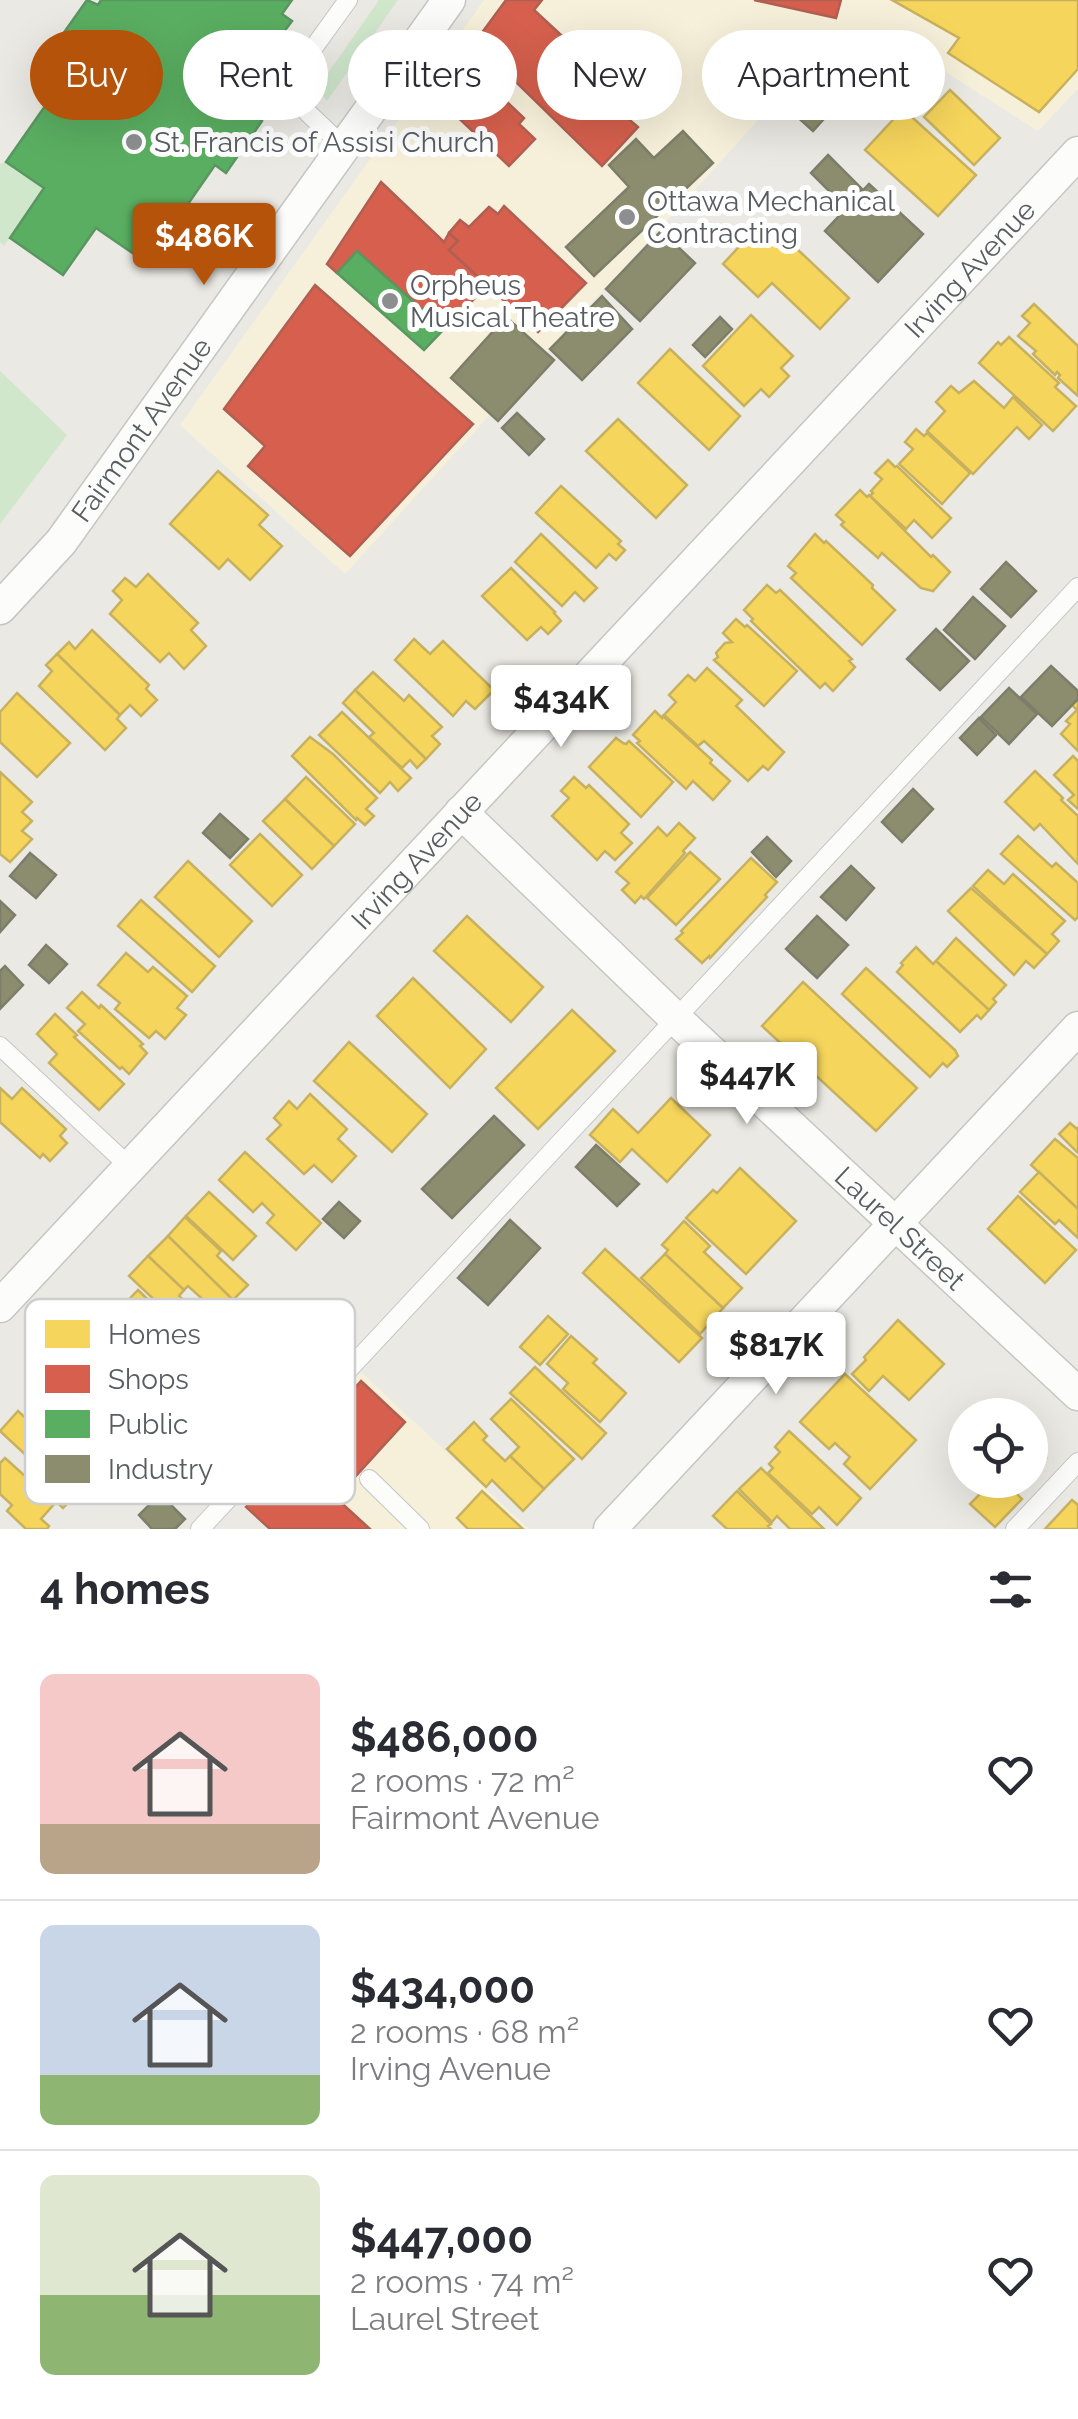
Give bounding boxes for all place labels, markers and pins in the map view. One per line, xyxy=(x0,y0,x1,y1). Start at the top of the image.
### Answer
place label: St. Francis of Assisi Church xyxy=(154,126,495,159)
marker: St. Francis of Assisi Church xyxy=(123,131,145,153)
place label: Ottawa Mechanical Contracting xyxy=(647,185,895,250)
pin: $486K xyxy=(134,203,274,288)
marker: Ottawa Mechanical Contracting xyxy=(616,206,638,228)
place label: Orpheus Musical Theatre xyxy=(410,269,615,334)
marker: Orpheus Musical Theatre xyxy=(379,290,401,312)
pin: $434K xyxy=(491,665,631,750)
pin: $447K xyxy=(677,1042,817,1127)
pin: $817K xyxy=(706,1312,846,1397)

